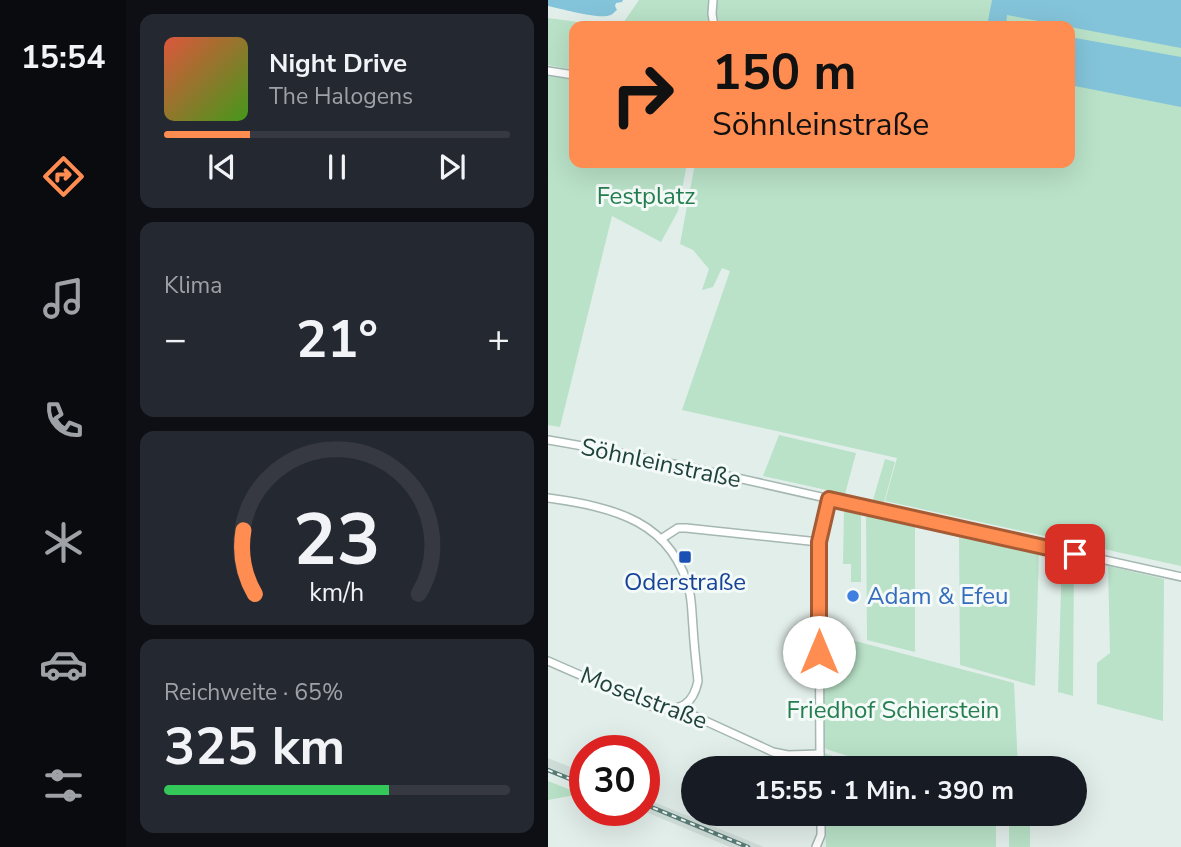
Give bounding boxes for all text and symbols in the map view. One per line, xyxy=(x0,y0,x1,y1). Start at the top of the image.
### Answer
text: 15:54 xyxy=(21,36,105,79)
text: 150 m xyxy=(712,39,856,106)
text: Night Drive xyxy=(269,46,407,81)
icon: right xyxy=(597,49,688,140)
text: The Halogens xyxy=(269,81,413,112)
text: Söhnleinstraße xyxy=(712,103,929,146)
icon: previous xyxy=(203,148,241,186)
icon: pause xyxy=(318,148,356,186)
icon: next xyxy=(433,148,471,186)
icon: directions xyxy=(39,152,88,201)
park label: Festplatz xyxy=(597,180,695,212)
text: Klima xyxy=(164,270,222,301)
icon: music xyxy=(39,274,88,323)
text: 21° xyxy=(296,304,378,375)
text: − xyxy=(164,314,187,365)
text: + xyxy=(487,314,510,365)
icon: phone xyxy=(39,396,88,445)
street label: Söhnleinstraße xyxy=(578,430,744,496)
text: 23 xyxy=(293,490,381,590)
icon: climate xyxy=(39,518,88,567)
pin xyxy=(1045,524,1105,584)
icon: arrive xyxy=(1056,535,1094,573)
marker: Oderstraße xyxy=(677,549,693,565)
place label: Oderstraße xyxy=(624,566,746,598)
text: km/h xyxy=(309,575,365,609)
place label: Adam & Efeu xyxy=(867,580,1008,612)
marker: Adam & Efeu xyxy=(845,588,861,604)
position arrow xyxy=(782,615,856,689)
icon: car xyxy=(39,640,88,689)
street label: Moselstraße xyxy=(576,659,712,737)
text: Reichweite · 65% xyxy=(164,677,343,708)
park label: Friedhof Schierstein xyxy=(787,694,999,726)
text: 325 km xyxy=(164,711,345,782)
speed limit sign: 30 xyxy=(569,735,660,826)
icon: filters xyxy=(39,761,88,810)
text: 15:55 · 1 Min. · 390 m xyxy=(754,773,1014,808)

